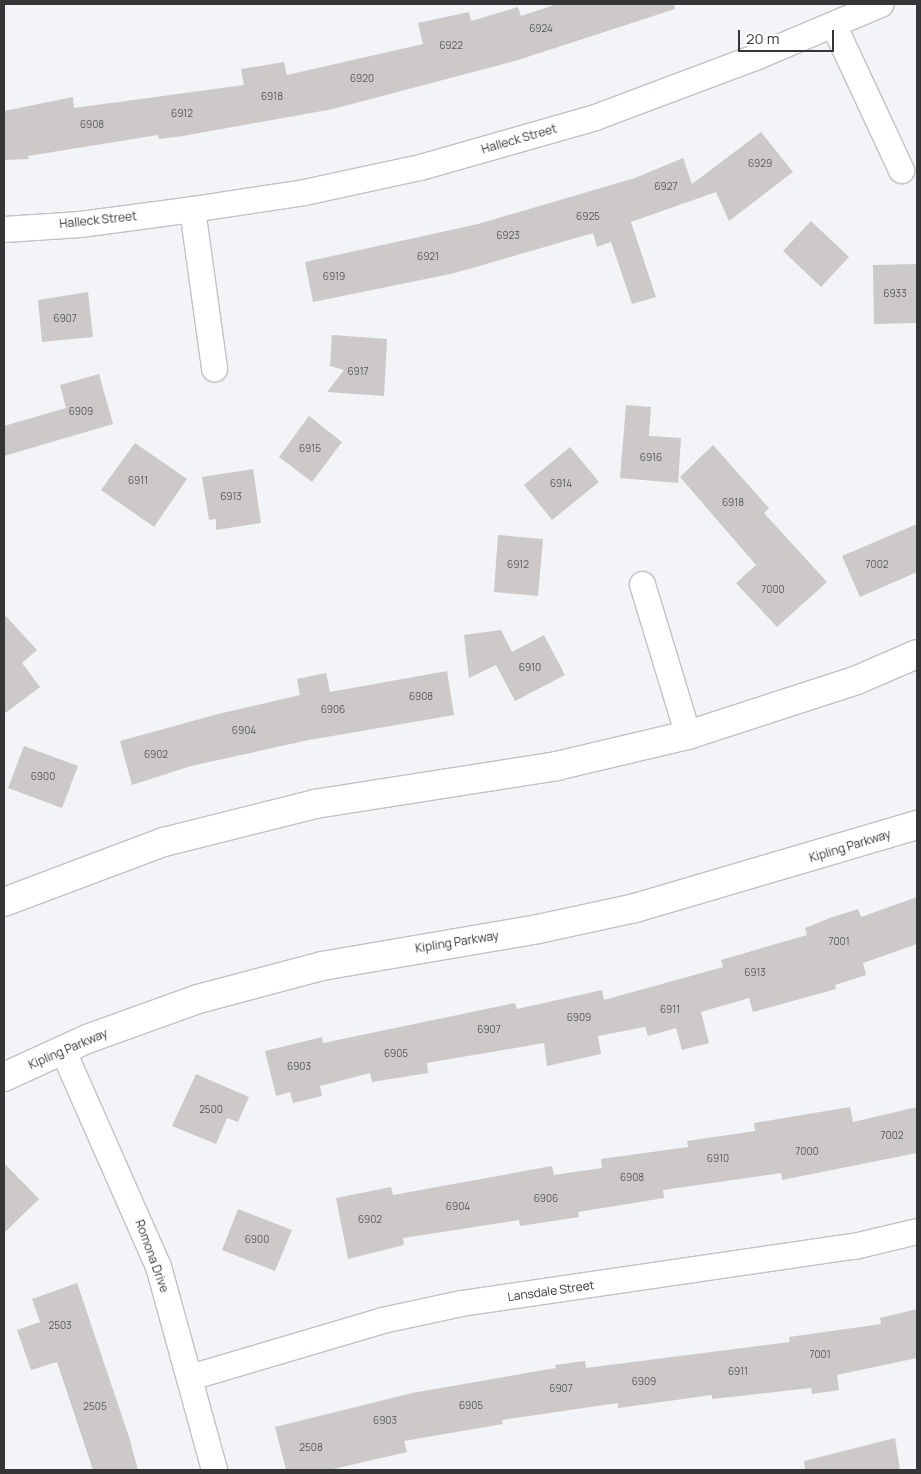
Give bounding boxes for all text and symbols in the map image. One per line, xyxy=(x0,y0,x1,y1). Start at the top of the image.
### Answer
scale bar xyxy=(741,20,837,52)
house number: 6924 xyxy=(529,23,553,35)
text: 20 m xyxy=(746,28,779,49)
house number: 6922 xyxy=(439,40,463,52)
house number: 6920 xyxy=(350,73,374,85)
house number: 6918 xyxy=(261,91,283,103)
house number: 6912 xyxy=(171,108,193,120)
house number: 6908 xyxy=(80,119,104,131)
street label: Halleck Street xyxy=(480,121,558,157)
house number: 6929 xyxy=(748,158,772,170)
house number: 6927 xyxy=(654,181,678,193)
street label: Halleck Street xyxy=(59,209,137,231)
house number: 6925 xyxy=(576,211,600,223)
house number: 6923 xyxy=(496,230,520,242)
house number: 6921 xyxy=(417,251,439,263)
house number: 6919 xyxy=(323,271,345,283)
house number: 6933 xyxy=(883,288,907,300)
house number: 6907 xyxy=(53,313,77,325)
house number: 6917 xyxy=(347,366,369,378)
house number: 6909 xyxy=(69,406,93,418)
house number: 6915 xyxy=(299,443,321,455)
house number: 6916 xyxy=(640,452,662,464)
house number: 6911 xyxy=(128,475,148,487)
house number: 6914 xyxy=(550,478,572,490)
house number: 6913 xyxy=(220,491,242,503)
house number: 6918 xyxy=(722,497,744,509)
house number: 6912 xyxy=(507,559,529,571)
house number: 7002 xyxy=(866,559,888,571)
house number: 7000 xyxy=(761,584,785,596)
house number: 6910 xyxy=(519,662,541,674)
house number: 6908 xyxy=(409,691,433,703)
house number: 6906 xyxy=(321,704,345,716)
house number: 6904 xyxy=(232,725,256,737)
house number: 6902 xyxy=(144,749,168,761)
house number: 6900 xyxy=(31,771,55,783)
street label: Kipling Parkway xyxy=(807,827,893,865)
street label: Kipling Parkway xyxy=(414,928,500,956)
house number: 7001 xyxy=(828,936,850,948)
house number: 6913 xyxy=(744,967,766,979)
house number: 6911 xyxy=(660,1004,680,1016)
house number: 6909 xyxy=(567,1012,591,1024)
house number: 6907 xyxy=(477,1024,501,1036)
street label: Kipling Parkway xyxy=(26,1026,110,1072)
house number: 6905 xyxy=(384,1048,408,1060)
house number: 6903 xyxy=(287,1061,311,1073)
house number: 2500 xyxy=(199,1104,223,1116)
house number: 7002 xyxy=(881,1130,903,1142)
house number: 7000 xyxy=(795,1146,819,1158)
house number: 6910 xyxy=(707,1153,729,1165)
house number: 6908 xyxy=(620,1172,644,1184)
house number: 6906 xyxy=(534,1193,558,1205)
house number: 6904 xyxy=(446,1201,470,1213)
house number: 6902 xyxy=(358,1214,382,1226)
street label: Romona Drive xyxy=(132,1218,172,1294)
house number: 6900 xyxy=(245,1234,269,1246)
street label: Lansdale Street xyxy=(507,1278,595,1304)
house number: 2503 xyxy=(48,1320,72,1332)
house number: 7001 xyxy=(809,1349,831,1361)
house number: 6911 xyxy=(728,1366,748,1378)
house number: 6909 xyxy=(632,1376,656,1388)
house number: 6907 xyxy=(549,1383,573,1395)
house number: 6905 xyxy=(459,1400,483,1412)
house number: 2505 xyxy=(83,1401,107,1413)
house number: 6903 xyxy=(373,1415,397,1427)
house number: 2508 xyxy=(299,1442,323,1454)

